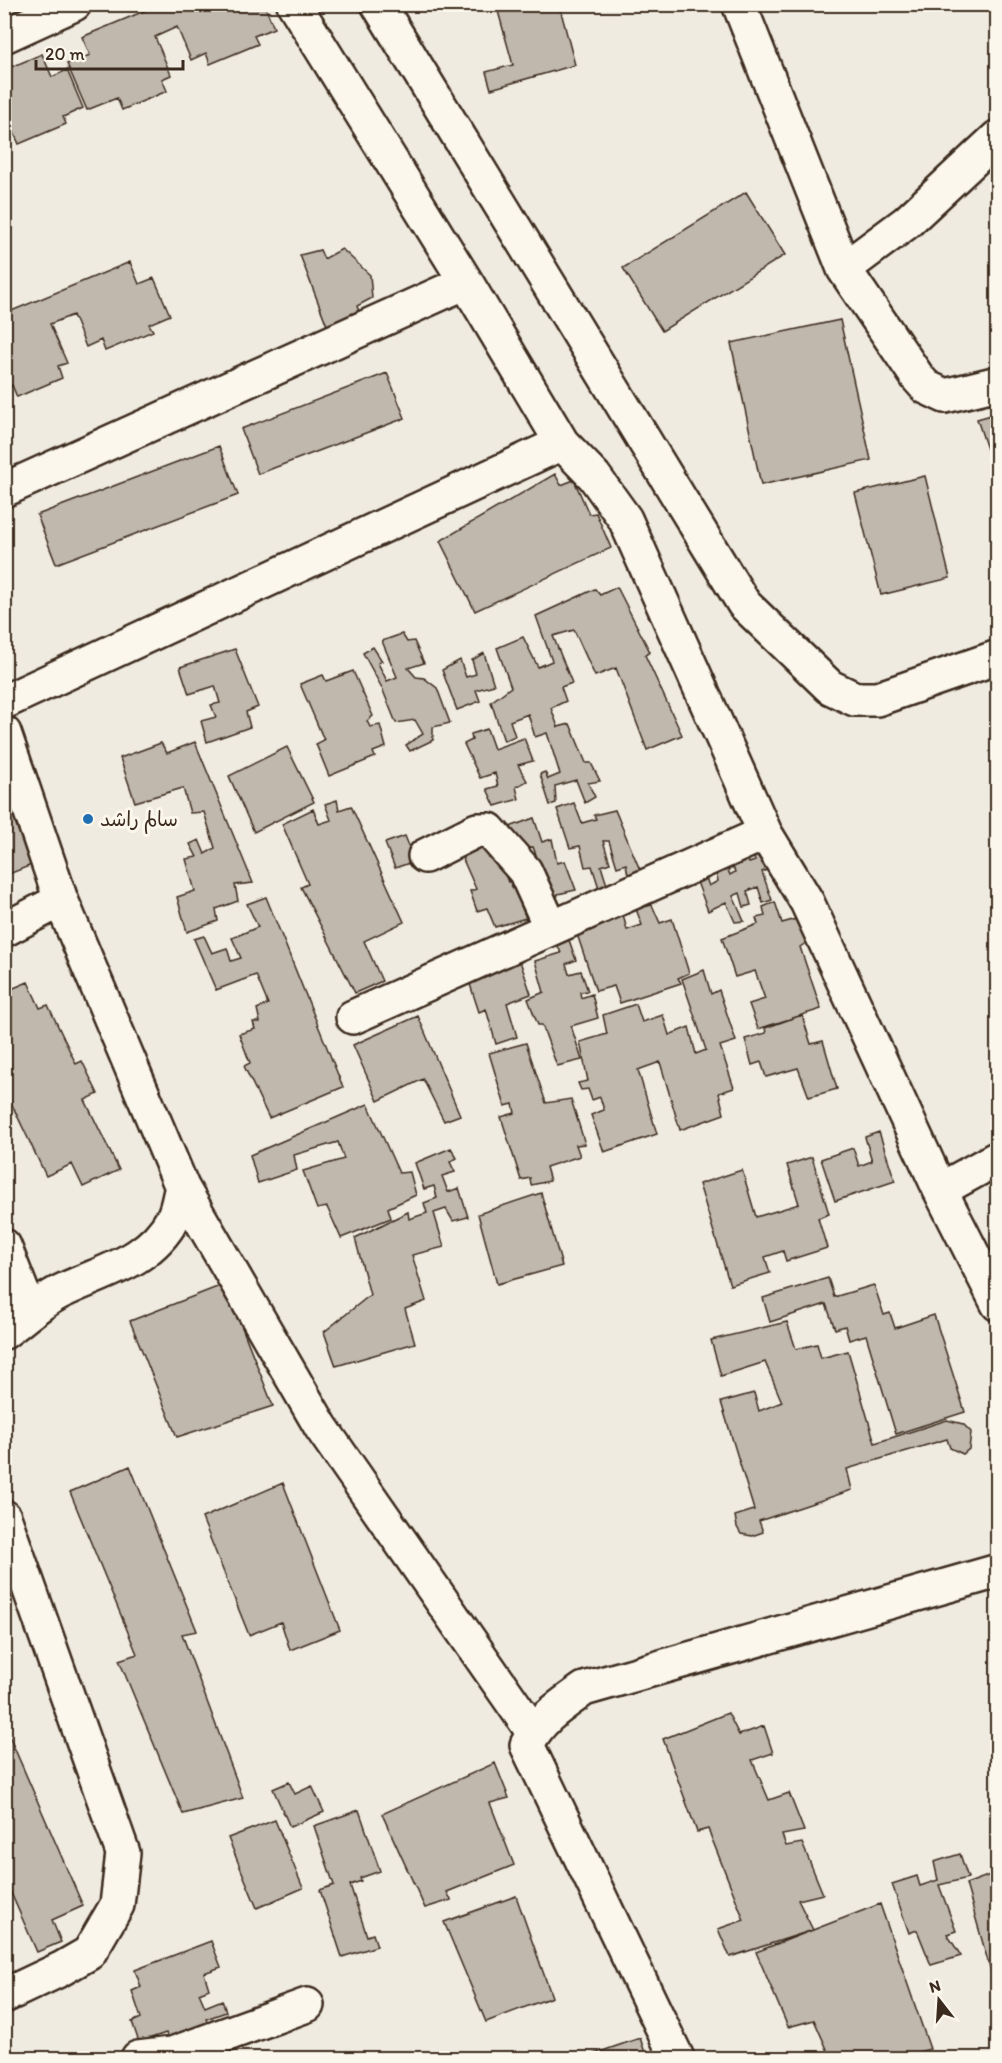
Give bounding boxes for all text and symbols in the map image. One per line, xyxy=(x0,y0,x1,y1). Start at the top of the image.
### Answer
scale bar xyxy=(36,33,183,71)
text: 20 m xyxy=(45,43,85,65)
place label: سالم راشد xyxy=(100,807,178,834)
marker: سالم راشد xyxy=(81,812,95,826)
north arrow xyxy=(909,1970,969,2030)
text: N xyxy=(927,1975,943,1997)

